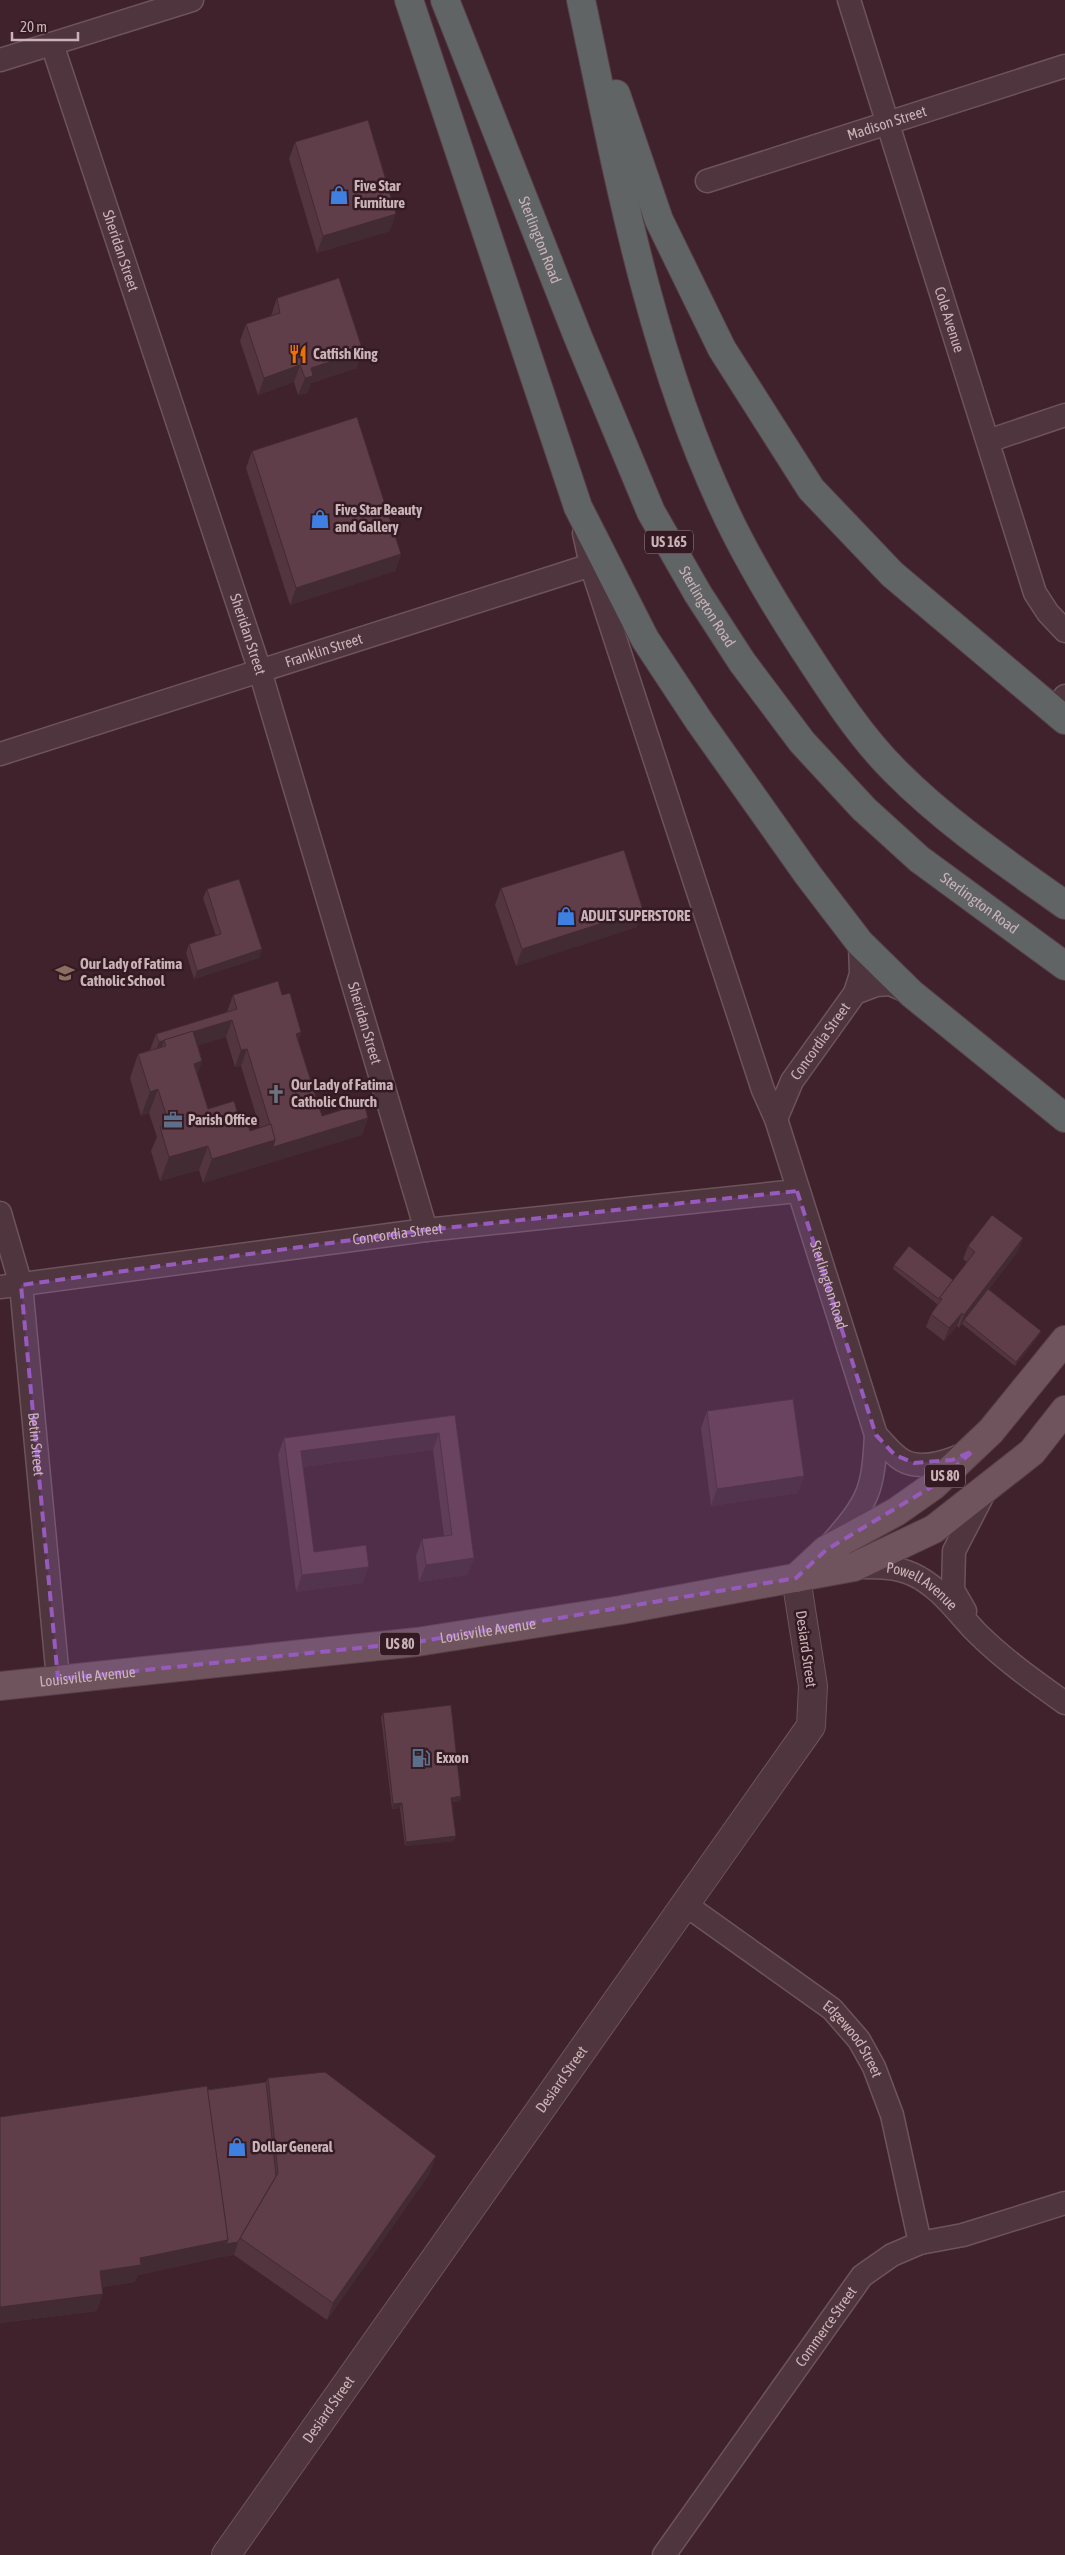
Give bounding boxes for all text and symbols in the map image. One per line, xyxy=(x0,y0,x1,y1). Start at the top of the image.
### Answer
scale bar xyxy=(12,10,79,42)
text: 20 m xyxy=(20,18,47,35)
street label: Madison Street xyxy=(845,102,929,143)
place label: Five Star Furniture xyxy=(354,177,405,211)
shop icon: Five Star Furniture xyxy=(328,184,350,206)
street label: Sterlington Road xyxy=(515,194,565,286)
street label: Sheridan Street xyxy=(100,208,143,294)
street label: Cole Avenue xyxy=(931,284,968,355)
restaurant icon: Catfish King xyxy=(287,343,309,365)
place label: Catfish King xyxy=(313,345,378,362)
place label: Five Star Beauty and Gallery xyxy=(335,501,423,535)
shop icon: Five Star Beauty and Gallery xyxy=(309,508,331,530)
road number: US 165 xyxy=(645,530,693,554)
street label: Sterlington Road xyxy=(676,563,739,650)
street label: Sheridan Street xyxy=(227,591,270,677)
street label: Franklin Street xyxy=(283,630,365,670)
street label: Sterlington Road xyxy=(938,869,1022,937)
shop icon: ADULT SUPERSTORE xyxy=(555,905,577,927)
place label: ADULT SUPERSTORE xyxy=(580,907,691,924)
place label: Our Lady of Fatima Catholic School xyxy=(80,955,182,989)
school or university icon: Our Lady of Fatima Catholic School xyxy=(54,962,76,984)
street label: Sheridan Street xyxy=(345,980,385,1066)
street label: Concordia Street xyxy=(787,999,853,1083)
place label: Our Lady of Fatima Catholic Church xyxy=(291,1076,393,1110)
church icon: Our Lady of Fatima Catholic Church xyxy=(265,1083,287,1105)
office icon: Parish Office xyxy=(162,1109,184,1131)
place label: Parish Office xyxy=(188,1111,257,1128)
street label: Concordia Street xyxy=(351,1219,443,1248)
street label: Sterlington Road xyxy=(807,1238,851,1331)
street label: Betin Street xyxy=(25,1412,48,1477)
road number: US 80 xyxy=(925,1464,965,1488)
street label: Powell Avenue xyxy=(885,1559,961,1614)
street label: Desiard Street xyxy=(793,1609,820,1688)
street label: Louisville Avenue xyxy=(439,1614,537,1646)
road number: US 80 xyxy=(380,1632,420,1656)
street label: Louisville Avenue xyxy=(38,1663,137,1690)
fuel station icon: Exxon xyxy=(410,1747,432,1769)
place label: Exxon xyxy=(436,1749,469,1766)
street label: Edgewood Street xyxy=(820,1996,886,2080)
street label: Desiard Street xyxy=(532,2043,590,2116)
shop icon: Dollar General xyxy=(226,2136,248,2158)
place label: Dollar General xyxy=(252,2138,334,2155)
street label: Commerce Street xyxy=(791,2283,860,2370)
street label: Desiard Street xyxy=(299,2373,358,2446)

